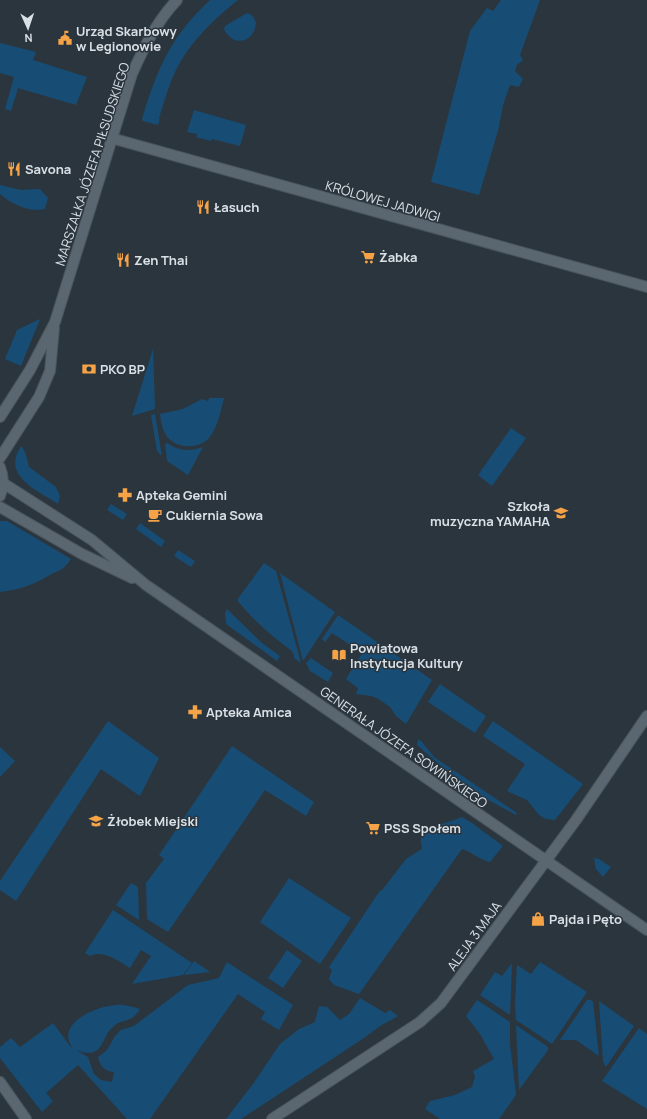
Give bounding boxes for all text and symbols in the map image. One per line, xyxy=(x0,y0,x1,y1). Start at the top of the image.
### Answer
north arrow xyxy=(8,8,48,48)
place label: Urząd Skarbowy w Legionowie xyxy=(76,22,178,55)
public building icon: Urząd Skarbowy w Legionowie xyxy=(57,30,73,46)
text: N xyxy=(24,31,33,46)
street label: MARSZAŁKA JÓZEFA PIŁSUDSKIEGO xyxy=(51,59,134,268)
place label: Savona xyxy=(25,160,71,178)
restaurant icon: Savona xyxy=(6,161,22,177)
street label: KRÓLOWEJ JADWIGI xyxy=(323,176,443,226)
place label: Łasuch xyxy=(214,198,259,216)
restaurant icon: Łasuch xyxy=(195,199,211,215)
place label: Żabka xyxy=(379,248,418,266)
supermarket icon: Żabka xyxy=(360,249,376,265)
place label: Zen Thai xyxy=(134,251,188,269)
restaurant icon: Zen Thai xyxy=(115,252,131,268)
place label: PKO BP xyxy=(100,360,145,378)
bank icon: PKO BP xyxy=(81,361,97,377)
place label: Apteka Gemini xyxy=(136,486,227,504)
pharmacy icon: Apteka Gemini xyxy=(117,487,133,503)
place label: Szkoła muzyczna YAMAHA xyxy=(430,497,550,530)
school or university icon: Szkoła muzyczna YAMAHA xyxy=(553,505,569,521)
place label: Cukiernia Sowa xyxy=(166,506,263,524)
cafe icon: Cukiernia Sowa xyxy=(147,507,163,523)
place label: Powiatowa Instytucja Kultury xyxy=(350,639,464,672)
library icon: Powiatowa Instytucja Kultury xyxy=(331,647,347,663)
street label: GENERAŁA JÓZEFA SOWIŃSKIEGO xyxy=(317,682,492,812)
place label: Apteka Amica xyxy=(206,703,292,721)
pharmacy icon: Apteka Amica xyxy=(187,704,203,720)
place label: Żłobek Miejski xyxy=(107,812,198,830)
school or university icon: Żłobek Miejski xyxy=(88,813,104,829)
place label: PSS Społem xyxy=(384,819,461,837)
supermarket icon: PSS Społem xyxy=(365,820,381,836)
street label: ALEJA 3 MAJA xyxy=(443,898,505,974)
place label: Pajda i Pęto xyxy=(549,910,622,928)
shop icon: Pajda i Pęto xyxy=(530,911,546,927)

